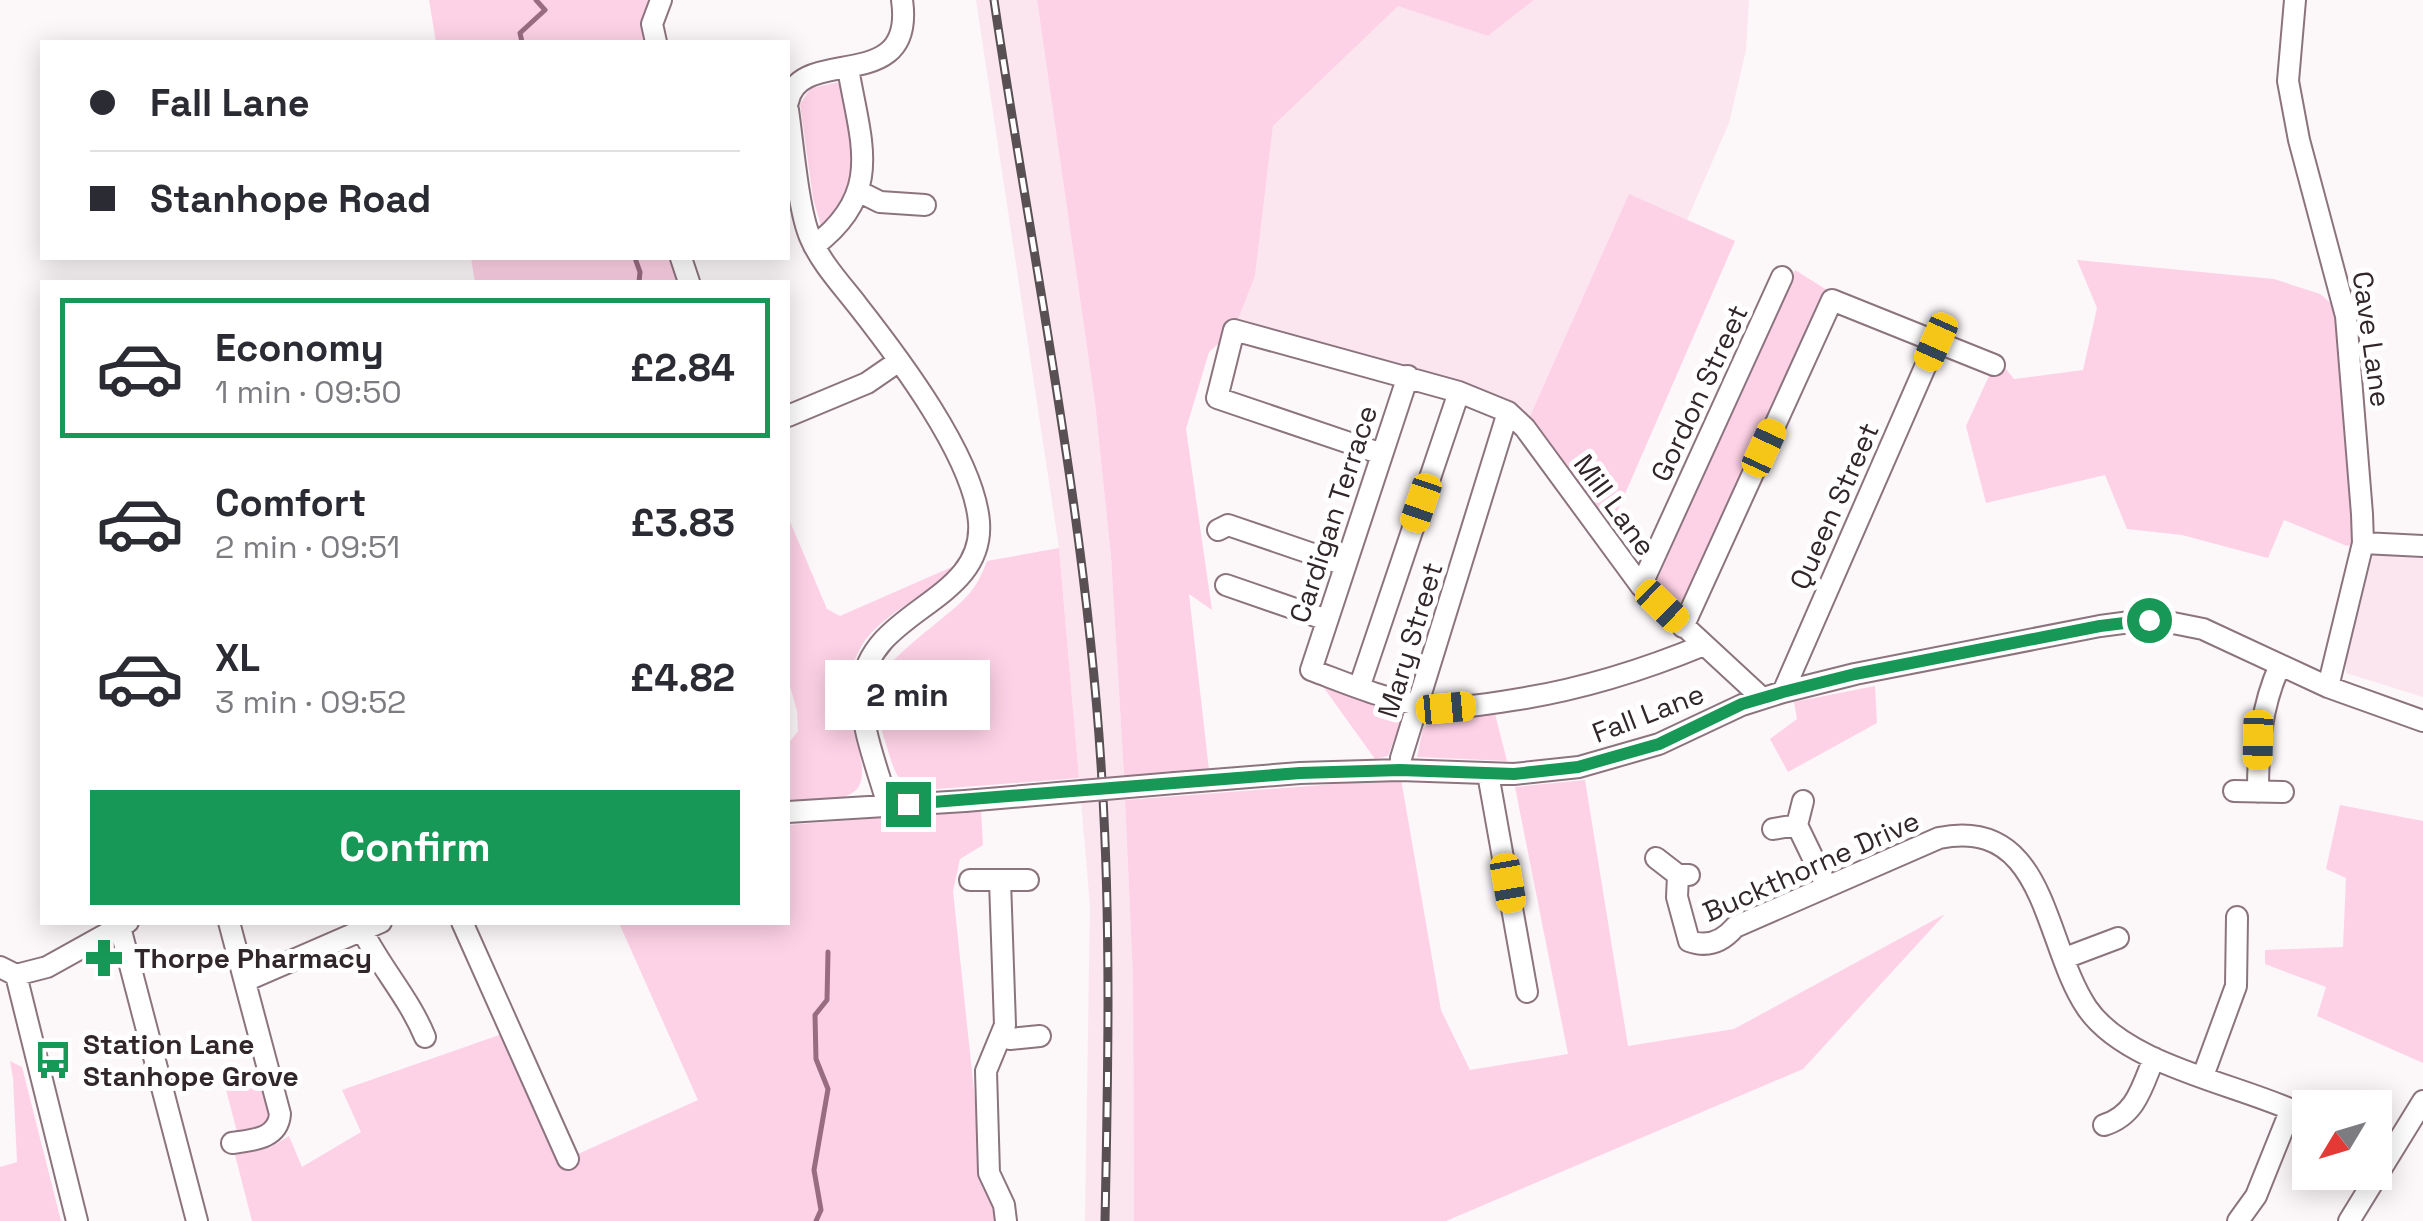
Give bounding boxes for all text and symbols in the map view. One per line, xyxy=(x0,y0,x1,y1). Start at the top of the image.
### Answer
text: Fall Lane xyxy=(150,79,310,127)
text: Stanhope Road xyxy=(150,175,431,223)
street label: Cave Lane xyxy=(2345,269,2399,409)
street label: Gordon Street xyxy=(1642,299,1756,487)
car xyxy=(1910,308,1962,376)
icon: car xyxy=(95,323,185,413)
text: Economy xyxy=(215,324,384,372)
text: £2.84 xyxy=(630,344,735,392)
text: 1 min · 09:50 xyxy=(215,372,402,412)
street label: Cardigan Terrace xyxy=(1281,401,1385,627)
car xyxy=(1738,414,1790,482)
street label: Queen Street xyxy=(1781,417,1887,595)
street label: Mill Lane xyxy=(1566,447,1664,563)
car xyxy=(1397,470,1445,536)
icon: car xyxy=(95,478,185,568)
text: Comfort xyxy=(215,479,366,527)
text: £3.83 xyxy=(630,499,735,547)
text: 2 min · 09:51 xyxy=(215,527,400,567)
street label: Mary Street xyxy=(1369,558,1451,722)
car xyxy=(1630,574,1694,638)
route start xyxy=(2127,598,2172,643)
icon: car xyxy=(95,633,185,723)
text: XL xyxy=(215,634,260,682)
text: £4.82 xyxy=(630,654,735,702)
callout: 2 min xyxy=(826,659,990,729)
text: 2 min xyxy=(866,675,949,715)
street label: Fall Lane xyxy=(1587,675,1709,751)
text: 3 min · 09:52 xyxy=(215,682,406,722)
car xyxy=(1415,690,1477,726)
car xyxy=(2242,710,2274,770)
route end xyxy=(886,782,931,827)
button: Confirm xyxy=(90,790,740,905)
street label: Buckthorne Drive xyxy=(1697,802,1925,930)
car xyxy=(1488,851,1528,915)
pharmacy icon: Thorpe Pharmacy xyxy=(83,937,125,979)
place label: Thorpe Pharmacy xyxy=(134,940,372,976)
place label: Station Lane Stanhope Grove xyxy=(83,1026,299,1094)
bus stop icon: Station Lane Stanhope Grove xyxy=(32,1039,74,1081)
north arrow xyxy=(2292,1090,2392,1190)
map controls xyxy=(2292,1090,2392,1190)

